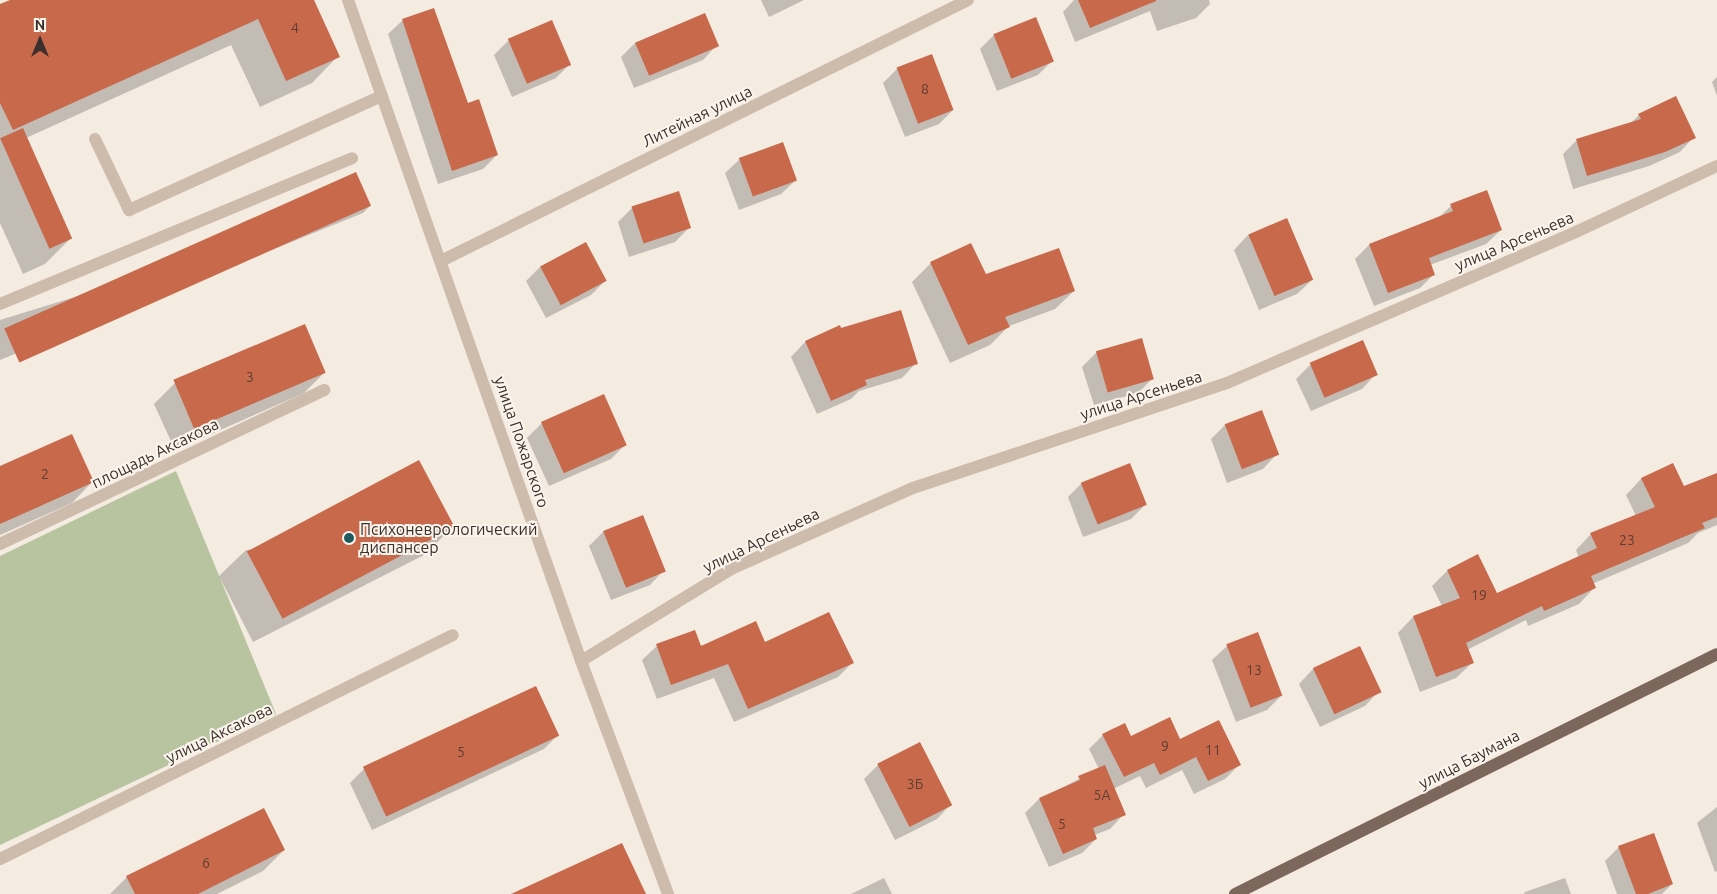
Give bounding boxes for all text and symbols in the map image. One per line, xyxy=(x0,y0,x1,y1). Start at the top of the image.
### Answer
north arrow xyxy=(15,15,65,65)
text: N xyxy=(35,17,45,33)
house number: 4 xyxy=(291,20,299,36)
street label: Литейная улица xyxy=(639,81,755,151)
house number: 8 xyxy=(921,81,929,97)
street label: улица Арсеньева xyxy=(1452,207,1576,275)
street label: улица Арсеньева xyxy=(1078,366,1204,424)
house number: 3 xyxy=(246,369,254,385)
street label: улица Пожарского xyxy=(491,374,553,510)
street label: площадь Аксакова xyxy=(88,414,222,492)
house number: 2 xyxy=(41,466,49,482)
street label: улица Арсеньева xyxy=(700,504,822,576)
place label: Психоневрологический диспансер xyxy=(360,519,537,557)
marker: Психоневрологический диспансер xyxy=(342,531,356,545)
house number: 23 xyxy=(1619,532,1635,548)
house number: 19 xyxy=(1471,587,1487,603)
house number: 13 xyxy=(1246,662,1262,678)
street label: улица Аксакова xyxy=(163,699,275,767)
street label: улица Баумана xyxy=(1415,725,1523,793)
house number: 9 xyxy=(1161,738,1169,754)
house number: 11 xyxy=(1205,742,1221,758)
house number: 5 xyxy=(457,744,465,760)
house number: 3Б xyxy=(907,776,923,792)
house number: 5А xyxy=(1094,787,1110,803)
house number: 5 xyxy=(1058,816,1066,832)
house number: 6 xyxy=(202,855,210,871)

